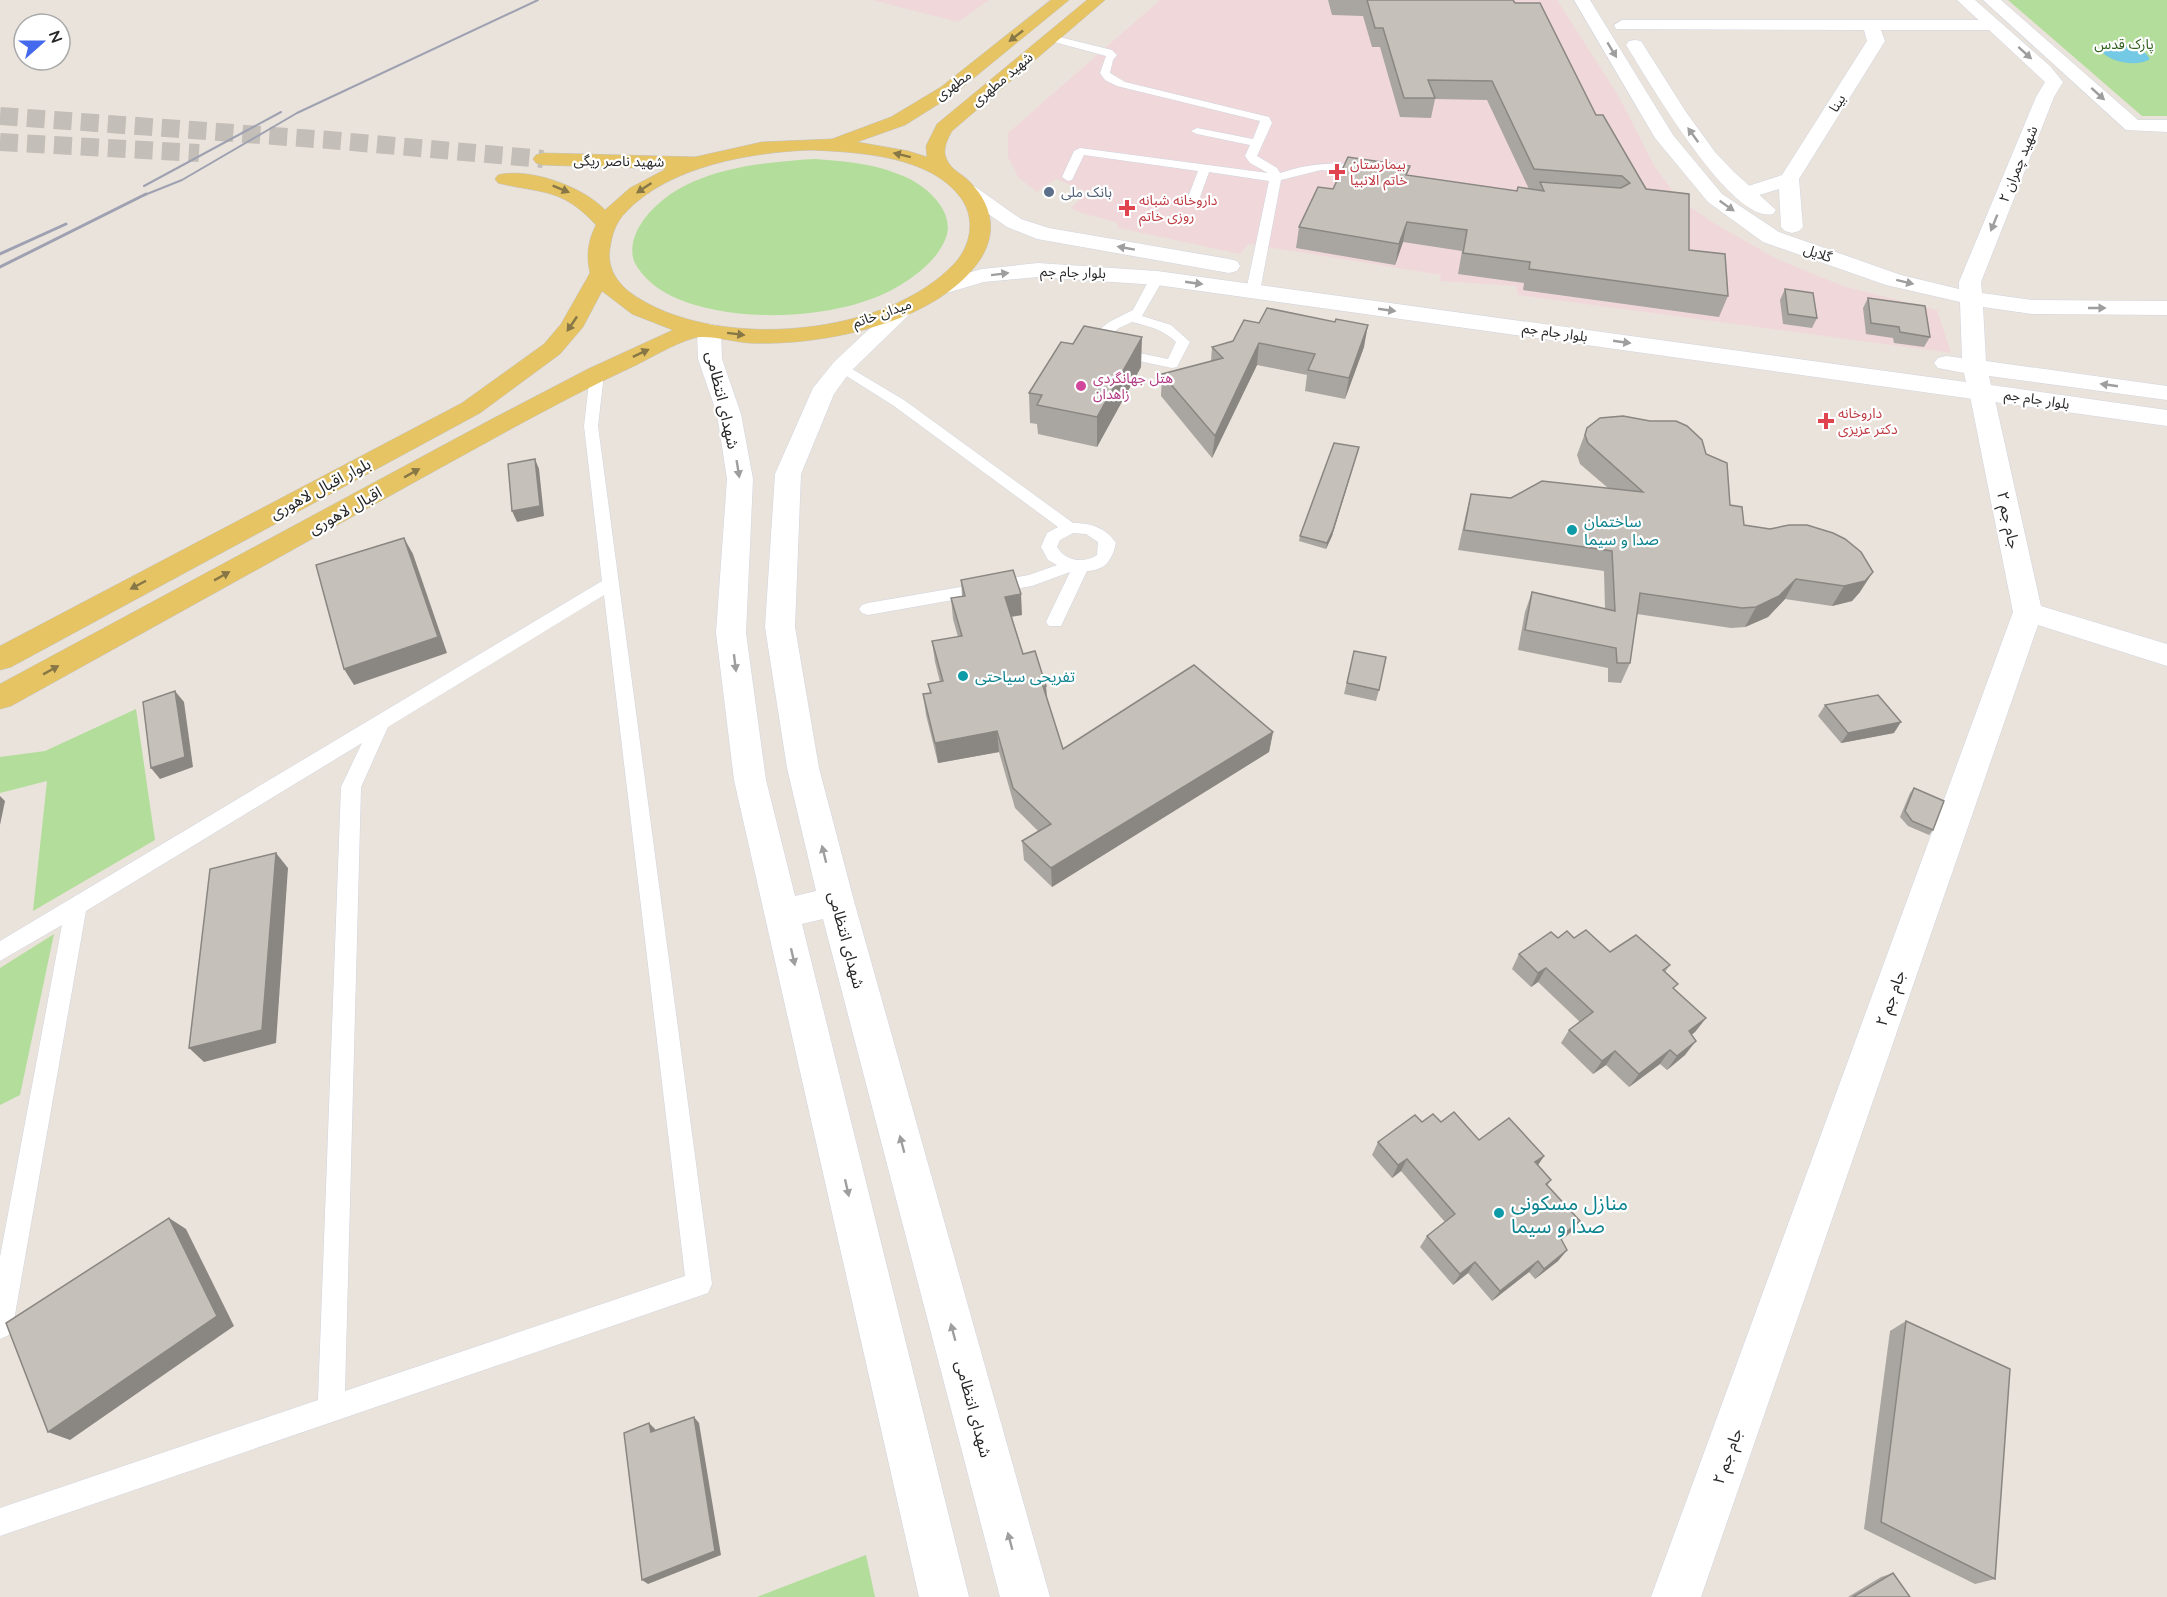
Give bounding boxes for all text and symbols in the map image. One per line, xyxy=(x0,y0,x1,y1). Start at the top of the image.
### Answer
north arrow xyxy=(12,12,72,72)
text: N xyxy=(45,28,67,46)
one-way arrow xyxy=(1008,30,1023,42)
park label: پارک قدس xyxy=(2094,35,2154,54)
one-way arrow xyxy=(1606,42,1617,58)
one-way arrow xyxy=(2017,46,2032,59)
street label: شهید مطهری xyxy=(967,48,1037,110)
street label: مطهری xyxy=(931,66,975,104)
one-way arrow xyxy=(2090,87,2105,101)
street label: بینا xyxy=(1825,90,1849,115)
street label: شهید چمران ۲ xyxy=(1995,123,2042,205)
one-way arrow xyxy=(1687,128,1699,144)
one-way arrow xyxy=(893,150,911,160)
street label: شهید ناصر ریگی xyxy=(573,151,665,171)
place label: بیمارستان خاتم الانبیا xyxy=(1350,155,1408,191)
marker: بیمارستان خاتم الانبیا xyxy=(1328,163,1346,181)
one-way arrow xyxy=(636,183,652,194)
place label: بانک ملی xyxy=(1061,183,1112,201)
one-way arrow xyxy=(552,185,570,194)
marker: بانک ملی xyxy=(1042,185,1056,199)
place label: داروخانه شبانه روزی خاتم xyxy=(1139,191,1218,227)
one-way arrow xyxy=(1719,200,1735,211)
marker: داروخانه شبانه روزی خاتم xyxy=(1120,201,1134,215)
one-way arrow xyxy=(1989,214,1998,232)
street label: گلایل xyxy=(1802,240,1835,266)
one-way arrow xyxy=(1116,243,1135,252)
street label: بلوار جام جم xyxy=(1040,262,1106,284)
one-way arrow xyxy=(990,269,1009,278)
one-way arrow xyxy=(1895,278,1914,288)
one-way arrow xyxy=(1185,279,1204,288)
street label: میدان خاتم xyxy=(850,295,914,333)
one-way arrow xyxy=(2088,303,2107,313)
one-way arrow xyxy=(1378,305,1397,314)
one-way arrow xyxy=(567,316,578,332)
street label: بلوار جام جم xyxy=(1521,319,1589,348)
one-way arrow xyxy=(727,329,746,339)
one-way arrow xyxy=(1613,337,1632,346)
one-way arrow xyxy=(632,349,649,358)
street label: شهدای انتظامی xyxy=(702,349,744,451)
place label: هتل جهانگردی زاهدان xyxy=(1093,369,1173,403)
marker: هتل جهانگردی زاهدان xyxy=(1074,379,1088,393)
one-way arrow xyxy=(2099,380,2118,389)
street label: بلوار جام جم xyxy=(2003,385,2071,415)
place label: داروخانه دکتر عزیزی xyxy=(1838,404,1898,438)
marker: داروخانه دکتر عزیزی xyxy=(1819,414,1833,428)
street label: بلوار اقبال لاهوری xyxy=(266,453,374,523)
one-way arrow xyxy=(734,460,743,479)
one-way arrow xyxy=(404,468,421,478)
street label: اقبال لاهوری xyxy=(305,482,385,538)
street label: جام جم ۲ xyxy=(1990,489,2025,551)
place label: ساختمان صدا و سیما xyxy=(1584,511,1659,549)
marker: ساختمان صدا و سیما xyxy=(1565,523,1579,537)
one-way arrow xyxy=(214,572,231,582)
one-way arrow xyxy=(129,580,146,590)
one-way arrow xyxy=(731,654,740,673)
one-way arrow xyxy=(43,665,60,675)
place label: تفریحی سیاحتی xyxy=(975,666,1075,686)
marker: تفریحی سیاحتی xyxy=(956,669,970,683)
one-way arrow xyxy=(819,845,829,863)
street label: شهدای انتظامی xyxy=(824,889,870,991)
one-way arrow xyxy=(788,948,798,967)
street label: جام جم ۲ xyxy=(1871,967,1912,1030)
one-way arrow xyxy=(897,1135,906,1153)
one-way arrow xyxy=(843,1179,853,1197)
place label: منازل مسکونی صدا و سیما xyxy=(1511,1190,1628,1238)
marker: منازل مسکونی صدا و سیما xyxy=(1492,1206,1506,1220)
one-way arrow xyxy=(948,1323,957,1341)
street label: شهدای انتظامی xyxy=(951,1358,997,1460)
street label: جام جم ۲ xyxy=(1708,1425,1749,1488)
one-way arrow xyxy=(1004,1531,1014,1550)

